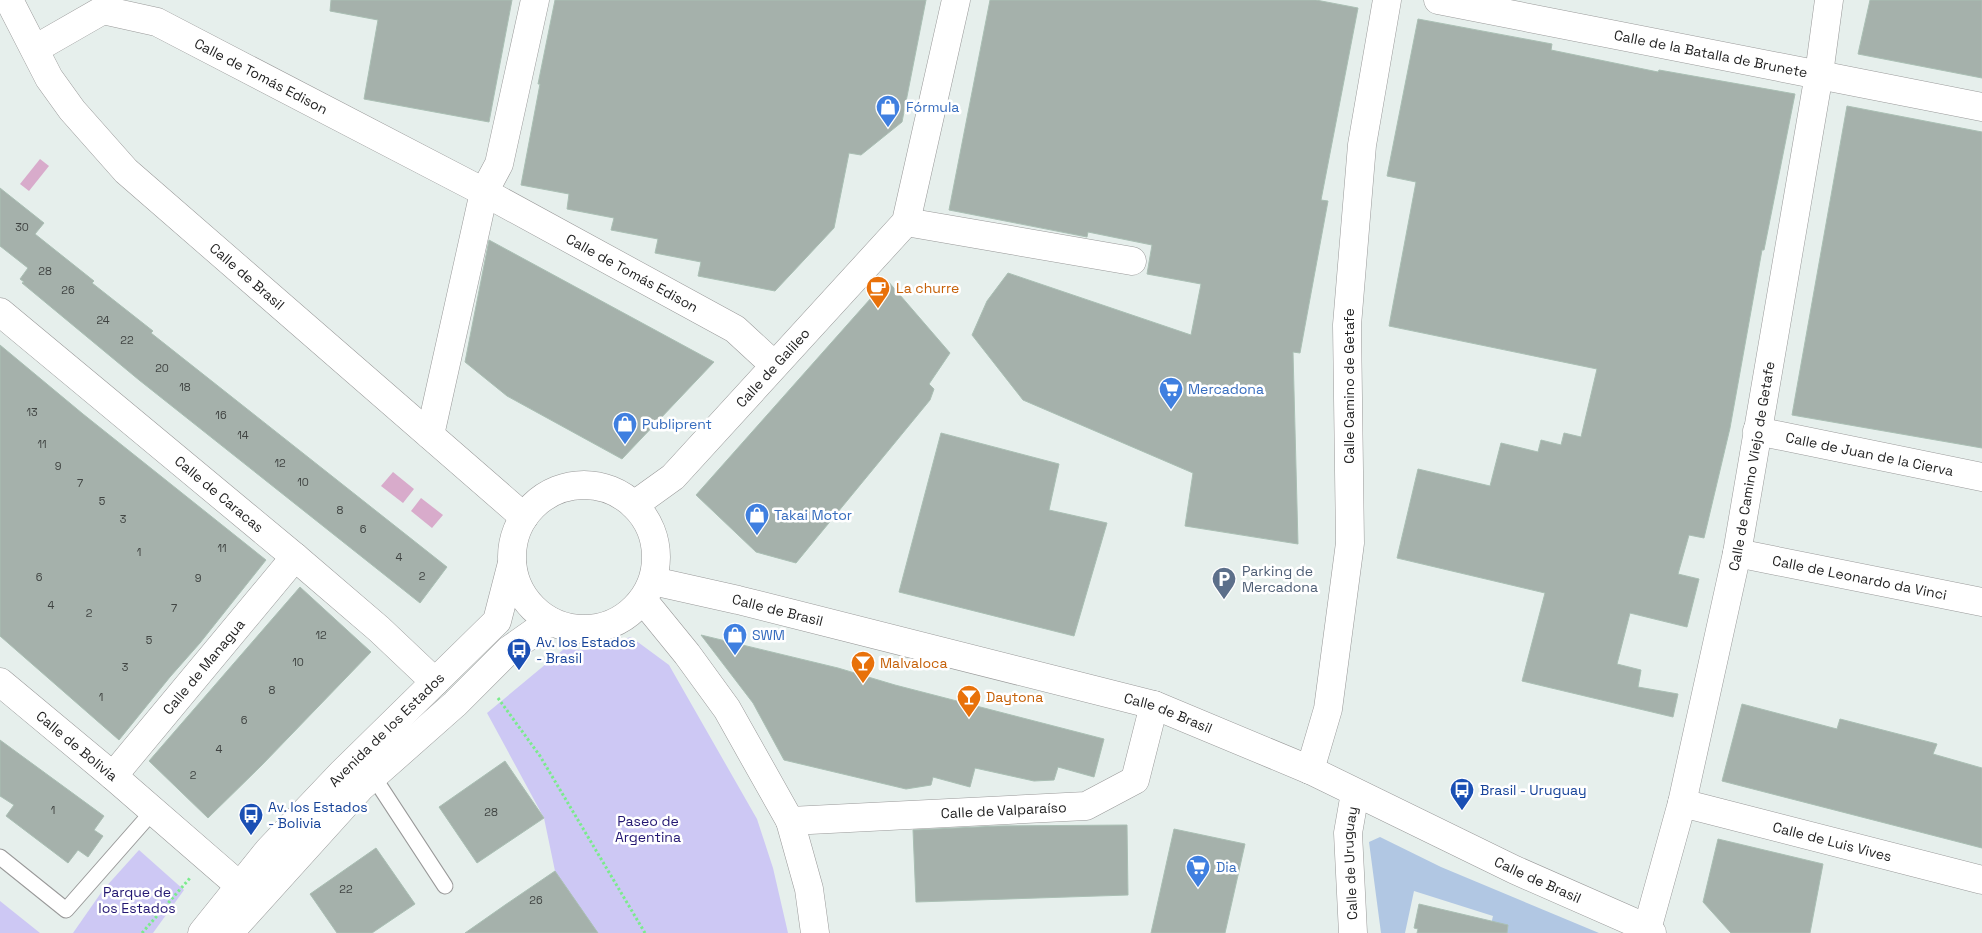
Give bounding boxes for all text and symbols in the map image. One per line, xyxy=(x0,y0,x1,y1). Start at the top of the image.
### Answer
street label: Calle de la Batalla de Brunete xyxy=(1612,26,1809,81)
street label: Calle de Tomás Edison xyxy=(191,34,331,118)
shop icon: Fórmula xyxy=(875,94,901,128)
place label: Fórmula xyxy=(906,98,959,116)
house number: 30 xyxy=(15,220,29,234)
street label: Calle de Tomás Edison xyxy=(563,230,701,316)
street label: Calle de Brasil xyxy=(206,239,288,314)
house number: 28 xyxy=(38,264,52,278)
cafe icon: La churre xyxy=(865,275,891,309)
place label: La churre xyxy=(896,279,959,297)
house number: 26 xyxy=(61,283,75,297)
street label: Calle Camino de Getafe xyxy=(1340,308,1358,464)
house number: 24 xyxy=(96,313,110,327)
street label: Calle de Galileo xyxy=(732,324,814,411)
house number: 22 xyxy=(120,333,134,347)
street label: Calle de Camino Viejo de Getafe xyxy=(1724,360,1779,573)
house number: 20 xyxy=(155,361,169,375)
supermarket icon: Mercadona xyxy=(1158,376,1184,410)
house number: 18 xyxy=(179,380,191,394)
place label: Mercadona xyxy=(1188,380,1264,398)
house number: 13 xyxy=(26,405,38,419)
house number: 16 xyxy=(215,408,227,422)
shop icon: Publiprent xyxy=(612,411,638,445)
place label: Publiprent xyxy=(642,415,712,433)
house number: 14 xyxy=(237,428,249,442)
street label: Calle de Juan de la Cierva xyxy=(1784,428,1955,480)
house number: 11 xyxy=(37,437,47,451)
street label: Calle de Caracas xyxy=(171,452,268,536)
house number: 12 xyxy=(274,456,286,470)
house number: 9 xyxy=(55,459,62,473)
house number: 10 xyxy=(297,475,309,489)
house number: 7 xyxy=(77,476,83,490)
house number: 5 xyxy=(99,494,106,508)
shop icon: Takai Motor xyxy=(744,502,770,536)
house number: 8 xyxy=(337,503,344,517)
place label: Takai Motor xyxy=(774,506,852,524)
house number: 3 xyxy=(120,512,127,526)
house number: 6 xyxy=(360,522,367,536)
house number: 11 xyxy=(217,541,227,555)
house number: 1 xyxy=(137,545,141,559)
house number: 4 xyxy=(396,550,403,564)
street label: Calle de Leonardo da Vinci xyxy=(1771,551,1948,604)
place label: Parking de Mercadona xyxy=(1242,562,1318,596)
parking icon: Parking de Mercadona xyxy=(1211,566,1237,600)
house number: 2 xyxy=(419,569,426,583)
house number: 6 xyxy=(36,570,43,584)
house number: 9 xyxy=(195,571,202,585)
street label: Calle de Brasil xyxy=(730,590,825,630)
house number: 4 xyxy=(48,598,55,612)
house number: 7 xyxy=(171,601,177,615)
house number: 2 xyxy=(86,606,93,620)
street label: Calle de Managua xyxy=(159,615,249,718)
shop icon: SWM xyxy=(722,622,748,656)
place label: SWM xyxy=(752,626,785,644)
house number: 12 xyxy=(315,628,327,642)
house number: 5 xyxy=(146,633,153,647)
place label: Av. los Estados - Brasil xyxy=(536,633,636,667)
bus stop icon: Av. los Estados - Brasil xyxy=(506,637,532,671)
bar icon: Malvaloca xyxy=(850,650,876,684)
place label: Malvaloca xyxy=(880,654,947,672)
house number: 10 xyxy=(292,655,304,669)
house number: 3 xyxy=(122,660,129,674)
street label: Avenida de los Estados xyxy=(325,669,448,790)
house number: 8 xyxy=(269,683,276,697)
bar icon: Daytona xyxy=(956,684,982,718)
place label: Daytona xyxy=(986,688,1043,706)
street label: Calle de Brasil xyxy=(1122,689,1215,737)
house number: 1 xyxy=(99,690,103,704)
street label: Calle de Bolivia xyxy=(32,707,121,785)
house number: 6 xyxy=(241,713,248,727)
house number: 4 xyxy=(216,742,223,756)
house number: 2 xyxy=(190,768,197,782)
bus stop icon: Brasil - Uruguay xyxy=(1449,777,1475,811)
place label: Brasil - Uruguay xyxy=(1480,781,1586,799)
place label: Av. los Estados - Bolivia xyxy=(268,798,368,832)
street label: Calle de Valparaíso xyxy=(940,798,1067,822)
bus stop icon: Av. los Estados - Bolivia xyxy=(238,802,264,836)
house number: 1 xyxy=(51,803,55,817)
house number: 28 xyxy=(484,805,498,819)
street label: Calle de Uruguay xyxy=(1339,805,1361,920)
park label: Paseo de Argentina xyxy=(615,812,681,846)
street label: Calle de Luis Vives xyxy=(1771,818,1894,865)
street label: Calle de Brasil xyxy=(1491,852,1584,907)
supermarket icon: Dia xyxy=(1185,854,1211,888)
place label: Dia xyxy=(1216,858,1237,876)
house number: 22 xyxy=(339,882,353,896)
park label: Parque de los Estados xyxy=(98,883,176,917)
house number: 26 xyxy=(529,893,543,907)

